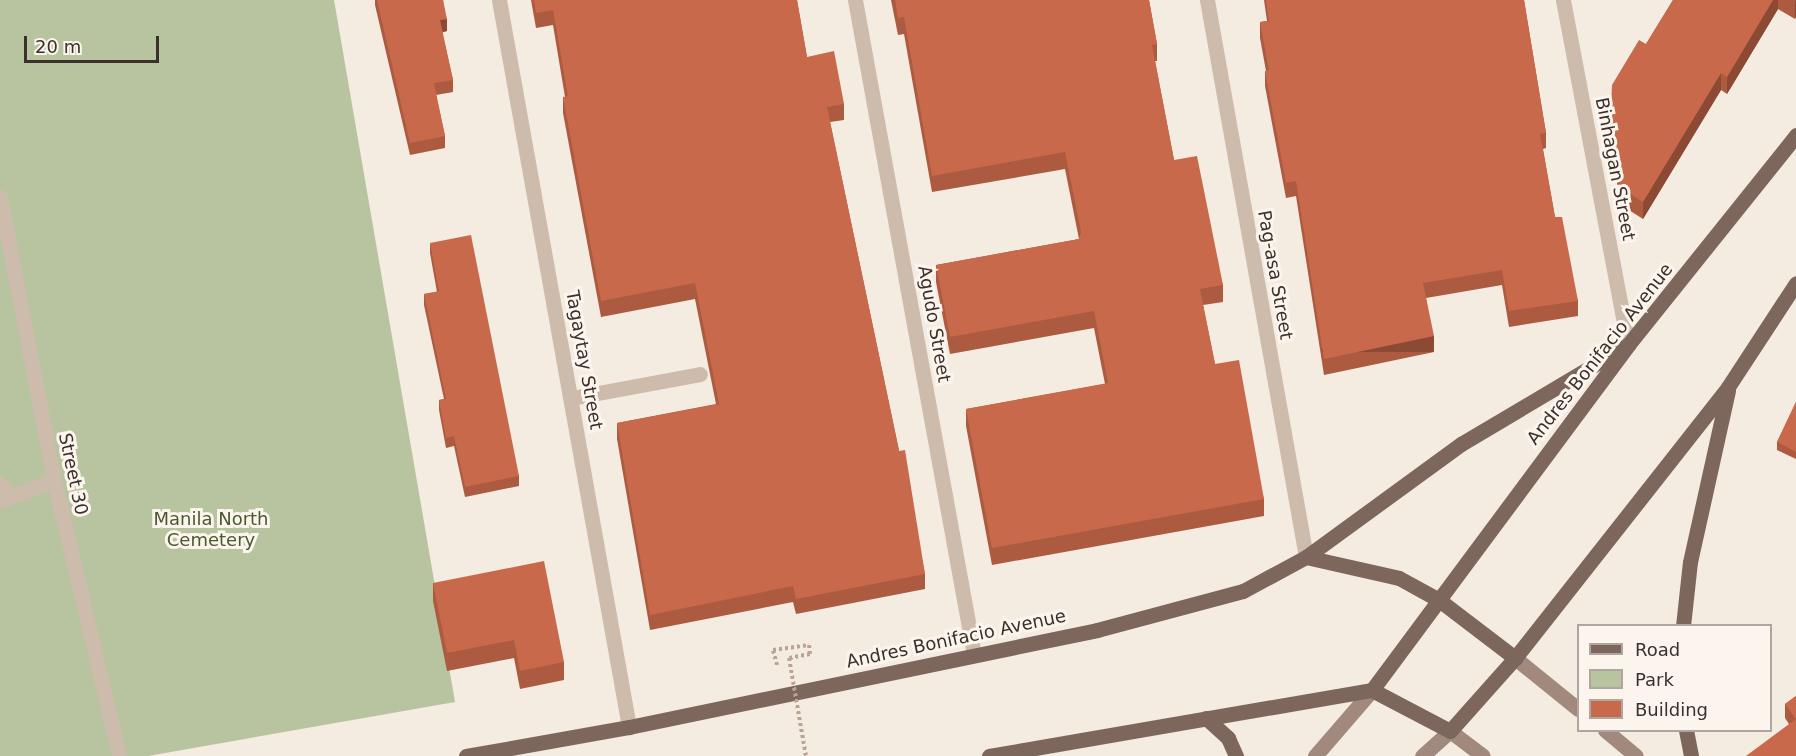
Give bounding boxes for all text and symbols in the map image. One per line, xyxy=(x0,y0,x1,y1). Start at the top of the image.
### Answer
scale bar xyxy=(27,24,162,62)
text: 20 m xyxy=(35,36,81,57)
street label: Binhagan Street xyxy=(1591,96,1639,242)
street label: Pag-asa Street xyxy=(1253,209,1297,341)
street label: Andres Bonifacio Avenue xyxy=(1523,259,1677,449)
street label: Agudo Street xyxy=(913,264,955,384)
street label: Tagaytay Street xyxy=(561,289,607,431)
street label: Street 30 xyxy=(54,431,92,517)
park label: Manila North Cemetery xyxy=(153,509,269,552)
street label: Andres Bonifacio Avenue xyxy=(844,605,1068,673)
legend xyxy=(1577,624,1772,732)
text: Road xyxy=(1635,639,1680,660)
text: Park xyxy=(1635,669,1674,690)
text: Building xyxy=(1635,699,1708,720)

